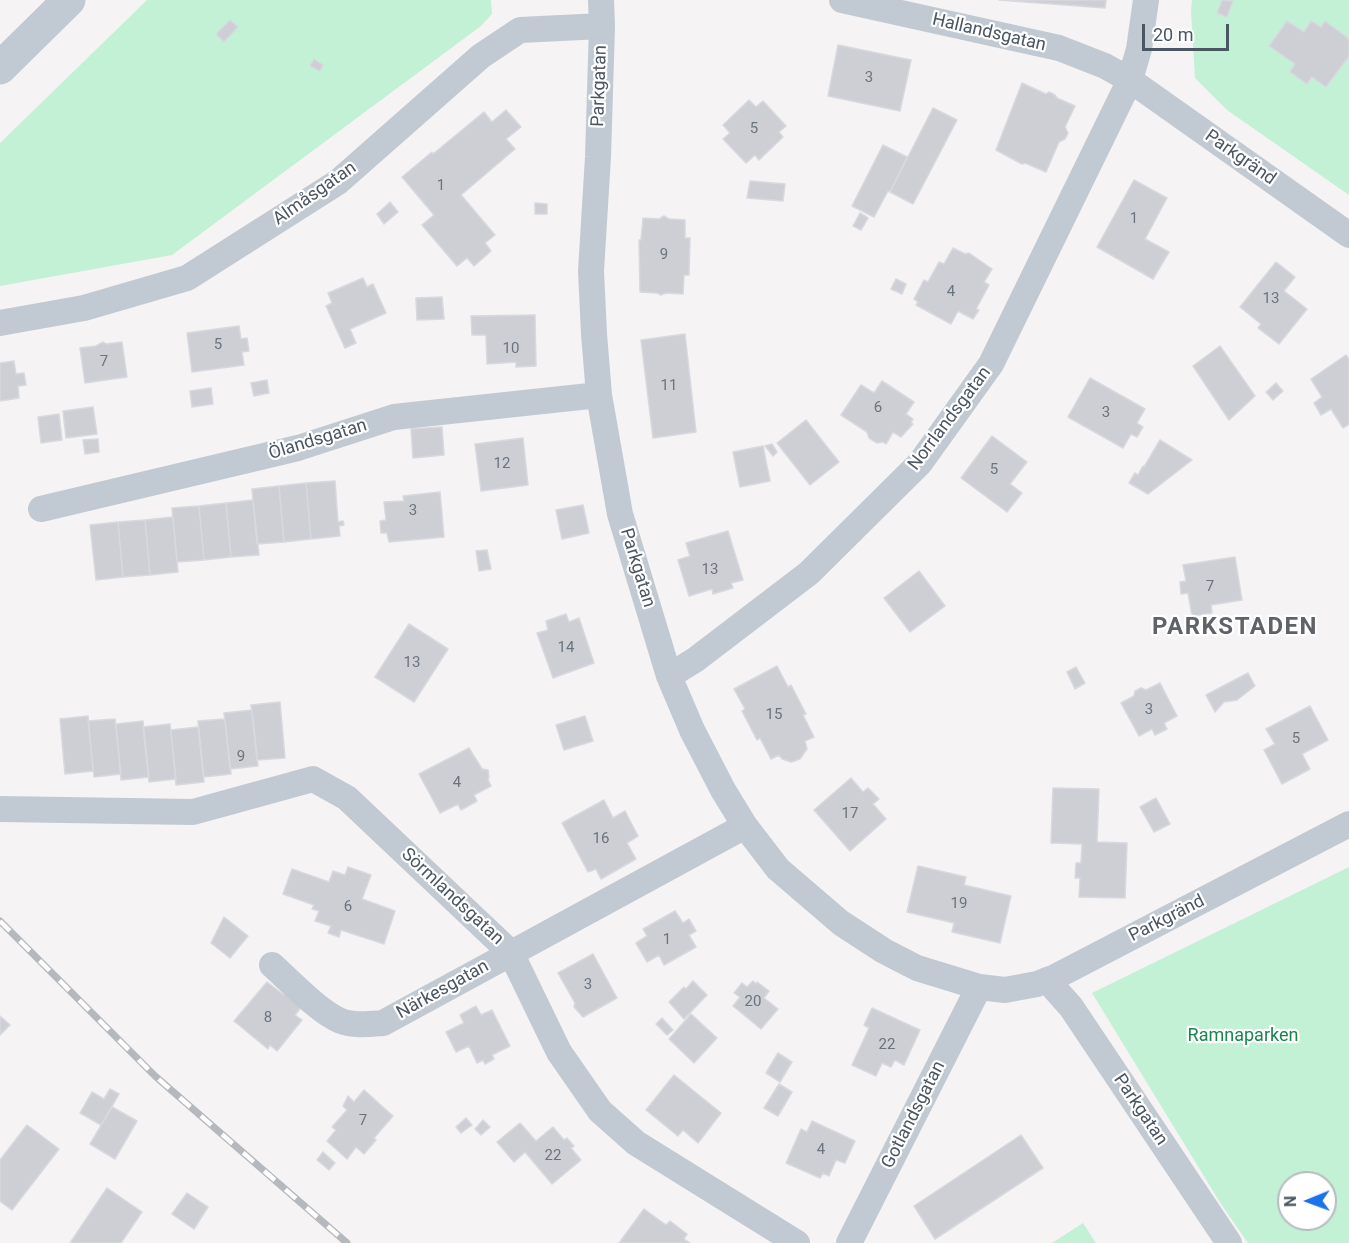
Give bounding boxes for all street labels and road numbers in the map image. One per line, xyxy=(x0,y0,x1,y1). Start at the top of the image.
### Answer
street label: Hallandsgatan xyxy=(930,9,1048,57)
street label: Parkgatan xyxy=(588,45,612,127)
street label: Parkgränd xyxy=(1200,126,1280,190)
street label: Almåsgatan xyxy=(269,157,361,231)
street label: Norrlandsgatan xyxy=(904,363,996,475)
street label: Ölandsgatan xyxy=(266,415,370,465)
street label: Parkgatan xyxy=(615,526,659,610)
street label: Sörmlandsgatan xyxy=(396,844,508,950)
street label: Parkgränd xyxy=(1126,891,1208,947)
street label: Närkesgatan xyxy=(393,956,493,1024)
street label: Gotlandsgatan xyxy=(878,1058,950,1172)
street label: Parkgatan xyxy=(1108,1070,1172,1150)

